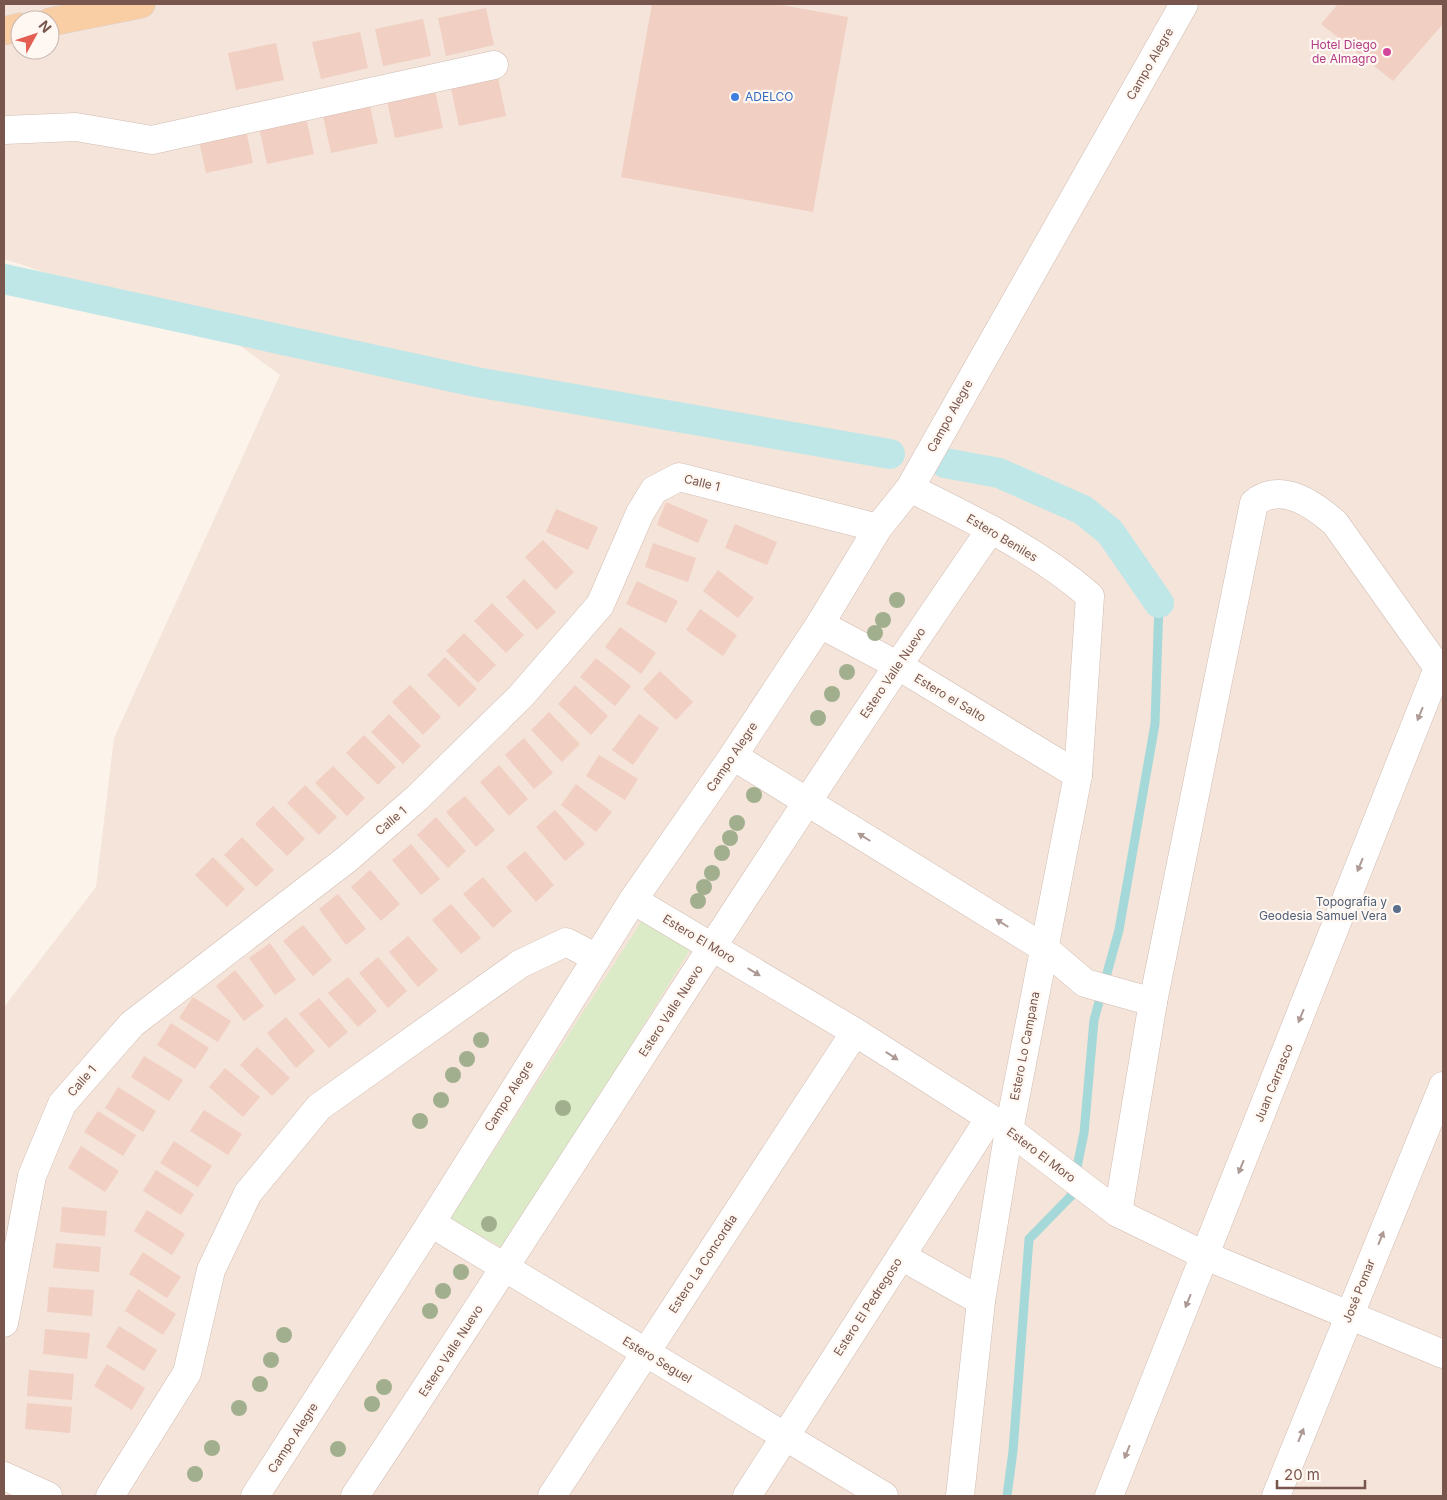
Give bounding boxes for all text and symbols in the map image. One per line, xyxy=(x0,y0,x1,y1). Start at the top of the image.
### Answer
north arrow xyxy=(10,10,60,60)
text: N xyxy=(35,17,55,36)
street label: Campo Alegre xyxy=(1123,25,1176,102)
place label: Hotel Diego de Almagro xyxy=(1311,37,1377,66)
marker: Hotel Diego de Almagro xyxy=(1381,46,1393,58)
place label: ADELCO xyxy=(745,89,794,104)
marker: ADELCO xyxy=(729,91,741,103)
street label: Campo Alegre xyxy=(923,377,976,455)
street label: Calle 1 xyxy=(683,471,722,494)
street label: Estero Beniles xyxy=(964,510,1041,565)
street label: Estero Valle Nuevo xyxy=(857,624,929,721)
street label: Estero el Salto xyxy=(912,670,989,725)
one-way arrow xyxy=(1416,707,1424,722)
street label: Campo Alegre xyxy=(703,719,760,794)
street label: Calle 1 xyxy=(372,803,409,838)
one-way arrow xyxy=(857,833,870,842)
one-way arrow xyxy=(1356,858,1364,872)
place label: Topografia y Geodesia Samuel Vera xyxy=(1259,894,1387,923)
marker: Topografia y Geodesia Samuel Vera xyxy=(1391,903,1403,915)
street label: Estero El Moro xyxy=(660,911,738,966)
one-way arrow xyxy=(996,918,1009,927)
street label: Estero Valle Nuevo xyxy=(635,962,706,1059)
one-way arrow xyxy=(747,967,760,976)
street label: Estero Lo Campana xyxy=(1007,990,1042,1102)
one-way arrow xyxy=(1296,1009,1304,1023)
street label: Juan Carrasco xyxy=(1251,1042,1296,1124)
one-way arrow xyxy=(886,1052,899,1061)
street label: Campo Alegre xyxy=(481,1058,536,1134)
street label: Calle 1 xyxy=(64,1062,99,1099)
street label: Estero El Moro xyxy=(1004,1124,1079,1185)
one-way arrow xyxy=(1237,1160,1245,1175)
street label: Estero La Concordia xyxy=(665,1212,740,1316)
one-way arrow xyxy=(1377,1231,1385,1245)
street label: Estero El Pedregoso xyxy=(830,1255,905,1359)
street label: José Pomar xyxy=(1339,1256,1378,1325)
one-way arrow xyxy=(1183,1294,1191,1308)
street label: Estero Valle Nuevo xyxy=(415,1302,486,1399)
street label: Estero Seguel xyxy=(620,1333,695,1386)
street label: Campo Alegre xyxy=(264,1400,321,1476)
one-way arrow xyxy=(1297,1428,1305,1442)
one-way arrow xyxy=(1123,1445,1131,1460)
scale bar xyxy=(1277,1458,1364,1490)
text: 20 m xyxy=(1284,1465,1320,1484)

